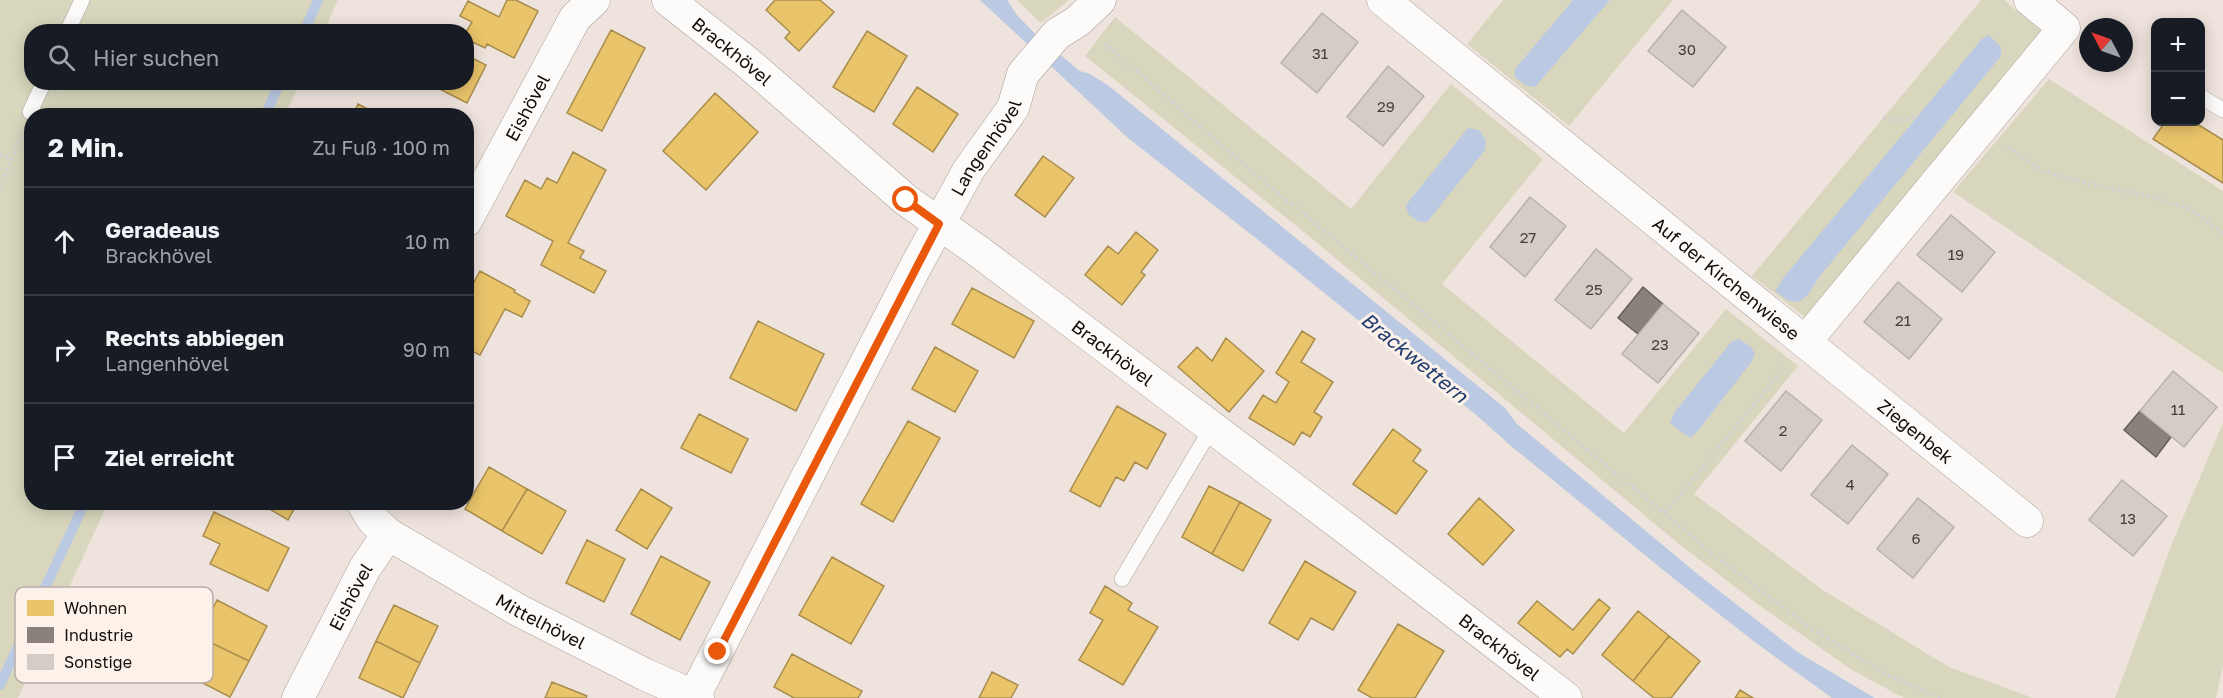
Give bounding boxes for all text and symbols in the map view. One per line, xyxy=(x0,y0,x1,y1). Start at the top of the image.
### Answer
street label: Brackhövel xyxy=(688,12,777,90)
north arrow xyxy=(2079,18,2133,72)
map controls xyxy=(2151,18,2205,126)
button: + xyxy=(2151,18,2205,72)
search box xyxy=(24,24,474,90)
house number: 30 xyxy=(1678,40,1696,58)
icon: search xyxy=(45,41,78,74)
text: Hier suchen xyxy=(93,44,219,71)
house number: 31 xyxy=(1312,44,1328,62)
street label: Eishövel xyxy=(500,70,554,145)
button: − xyxy=(2151,72,2205,126)
street label: Langenhövel xyxy=(946,97,1026,199)
house number: 29 xyxy=(1377,97,1395,115)
text: 2 Min. xyxy=(48,132,125,163)
text: Zu Fuß · 100 m xyxy=(313,135,450,159)
route start xyxy=(892,186,918,212)
street label: Auf der Kirchenwiese xyxy=(1648,212,1804,344)
text: Geradeaus xyxy=(105,216,220,243)
icon: ahead xyxy=(48,225,81,258)
house number: 27 xyxy=(1520,228,1536,246)
text: 10 m xyxy=(405,229,450,253)
text: Brackhövel xyxy=(105,243,212,267)
house number: 19 xyxy=(1948,245,1964,263)
house number: 25 xyxy=(1585,280,1603,298)
water label: Brackwettern xyxy=(1357,307,1474,408)
house number: 21 xyxy=(1895,311,1911,329)
street label: Brackhövel xyxy=(1068,315,1158,391)
text: Rechts abbiegen xyxy=(105,324,284,351)
icon: right xyxy=(48,333,81,366)
house number: 23 xyxy=(1651,335,1669,353)
text: 90 m xyxy=(403,337,450,361)
text: Langenhövel xyxy=(105,351,229,375)
street label: Ziegenbek xyxy=(1873,394,1958,468)
house number: 11 xyxy=(2171,400,2185,418)
house number: 2 xyxy=(1779,421,1787,439)
icon: arrive xyxy=(48,441,81,474)
text: Ziel erreicht xyxy=(105,444,234,471)
house number: 4 xyxy=(1845,475,1855,493)
house number: 13 xyxy=(2120,509,2136,527)
house number: 6 xyxy=(1911,529,1921,547)
street label: Eishövel xyxy=(324,558,377,634)
legend xyxy=(15,587,213,683)
street label: Mittelhövel xyxy=(492,589,590,654)
text: Wohnen xyxy=(64,598,127,618)
street label: Brackhövel xyxy=(1455,609,1545,685)
text: Industrie xyxy=(64,625,133,645)
route end xyxy=(704,638,730,664)
text: Sonstige xyxy=(64,652,132,672)

